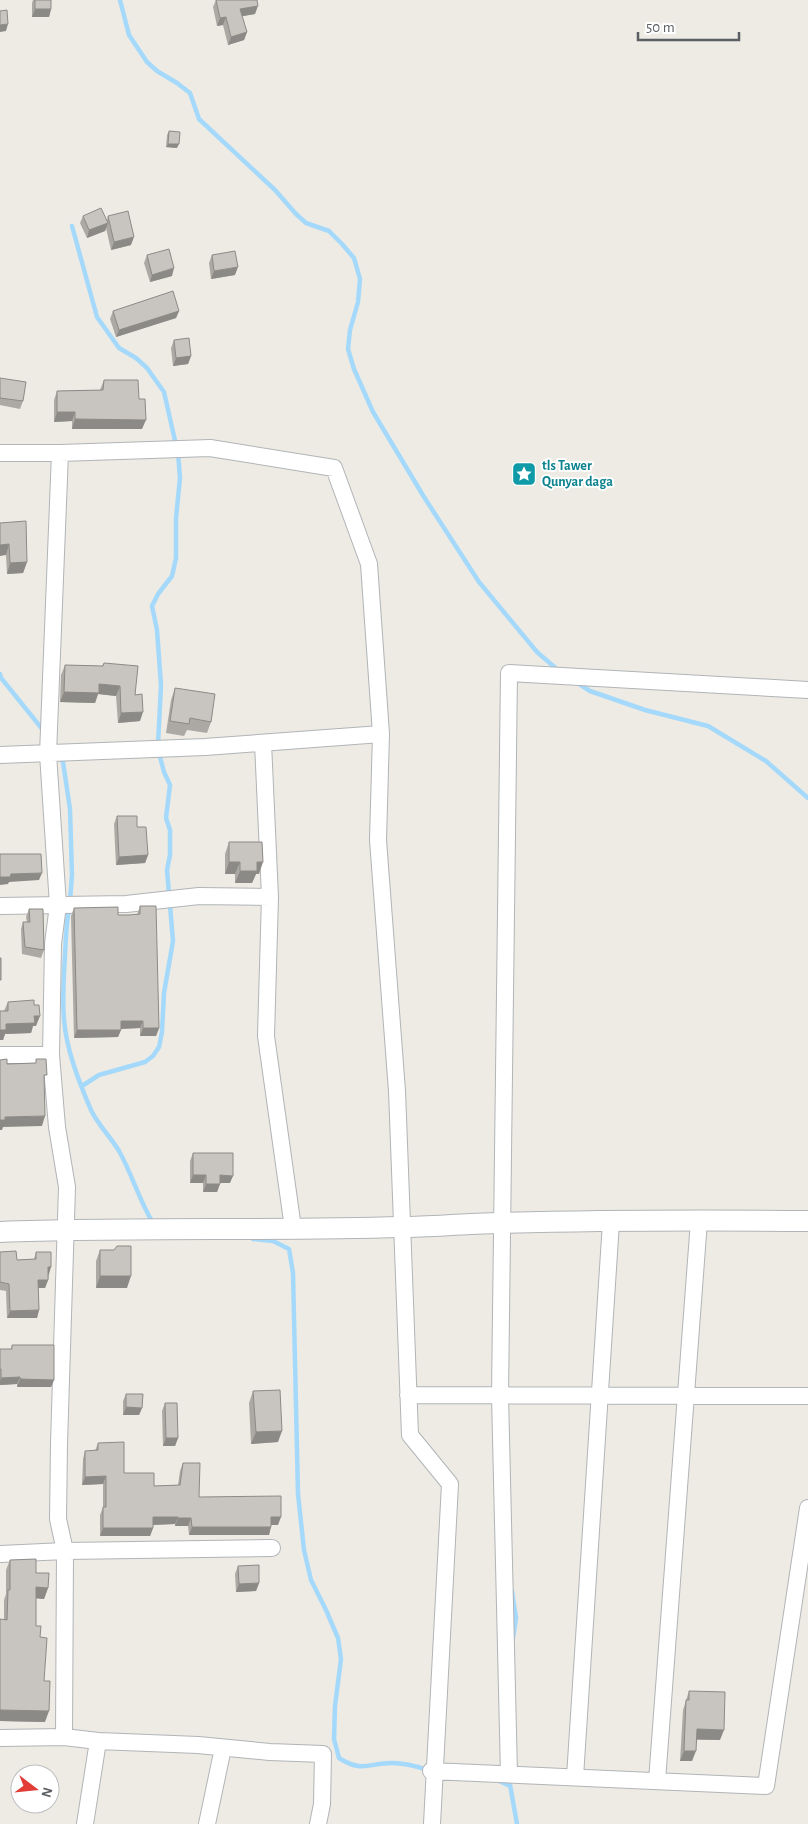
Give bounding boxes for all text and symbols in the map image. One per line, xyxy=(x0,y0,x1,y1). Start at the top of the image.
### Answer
scale bar xyxy=(638,10,739,42)
text: 50 m xyxy=(646,20,675,35)
place label: tls Tawer Qunyar daga xyxy=(542,459,613,489)
place icon: tls Tawer Qunyar daga xyxy=(511,461,537,487)
north arrow xyxy=(10,1764,60,1814)
text: N xyxy=(38,1786,55,1799)

